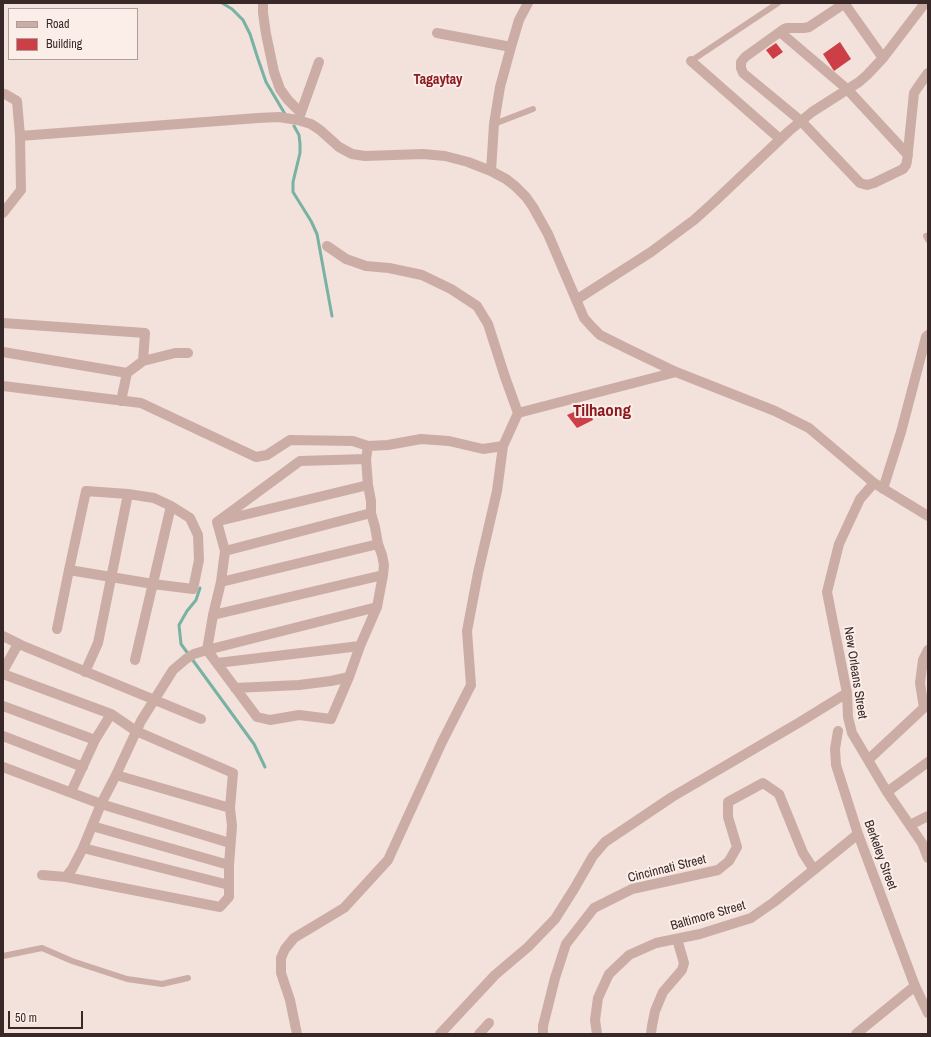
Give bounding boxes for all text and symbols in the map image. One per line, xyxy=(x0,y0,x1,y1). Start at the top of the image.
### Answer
legend xyxy=(8,8,138,60)
text: Road xyxy=(46,16,70,32)
text: Building xyxy=(46,36,82,52)
district label: Tagaytay xyxy=(414,72,462,88)
district label: Tilhaong xyxy=(573,401,631,421)
street label: New Orleans Street xyxy=(840,626,870,720)
street label: Berkeley Street xyxy=(860,818,900,892)
street label: Cincinnati Street xyxy=(626,852,708,886)
street label: Baltimore Street xyxy=(669,898,747,934)
scale bar xyxy=(10,1003,85,1029)
text: 50 m xyxy=(15,1010,37,1026)

